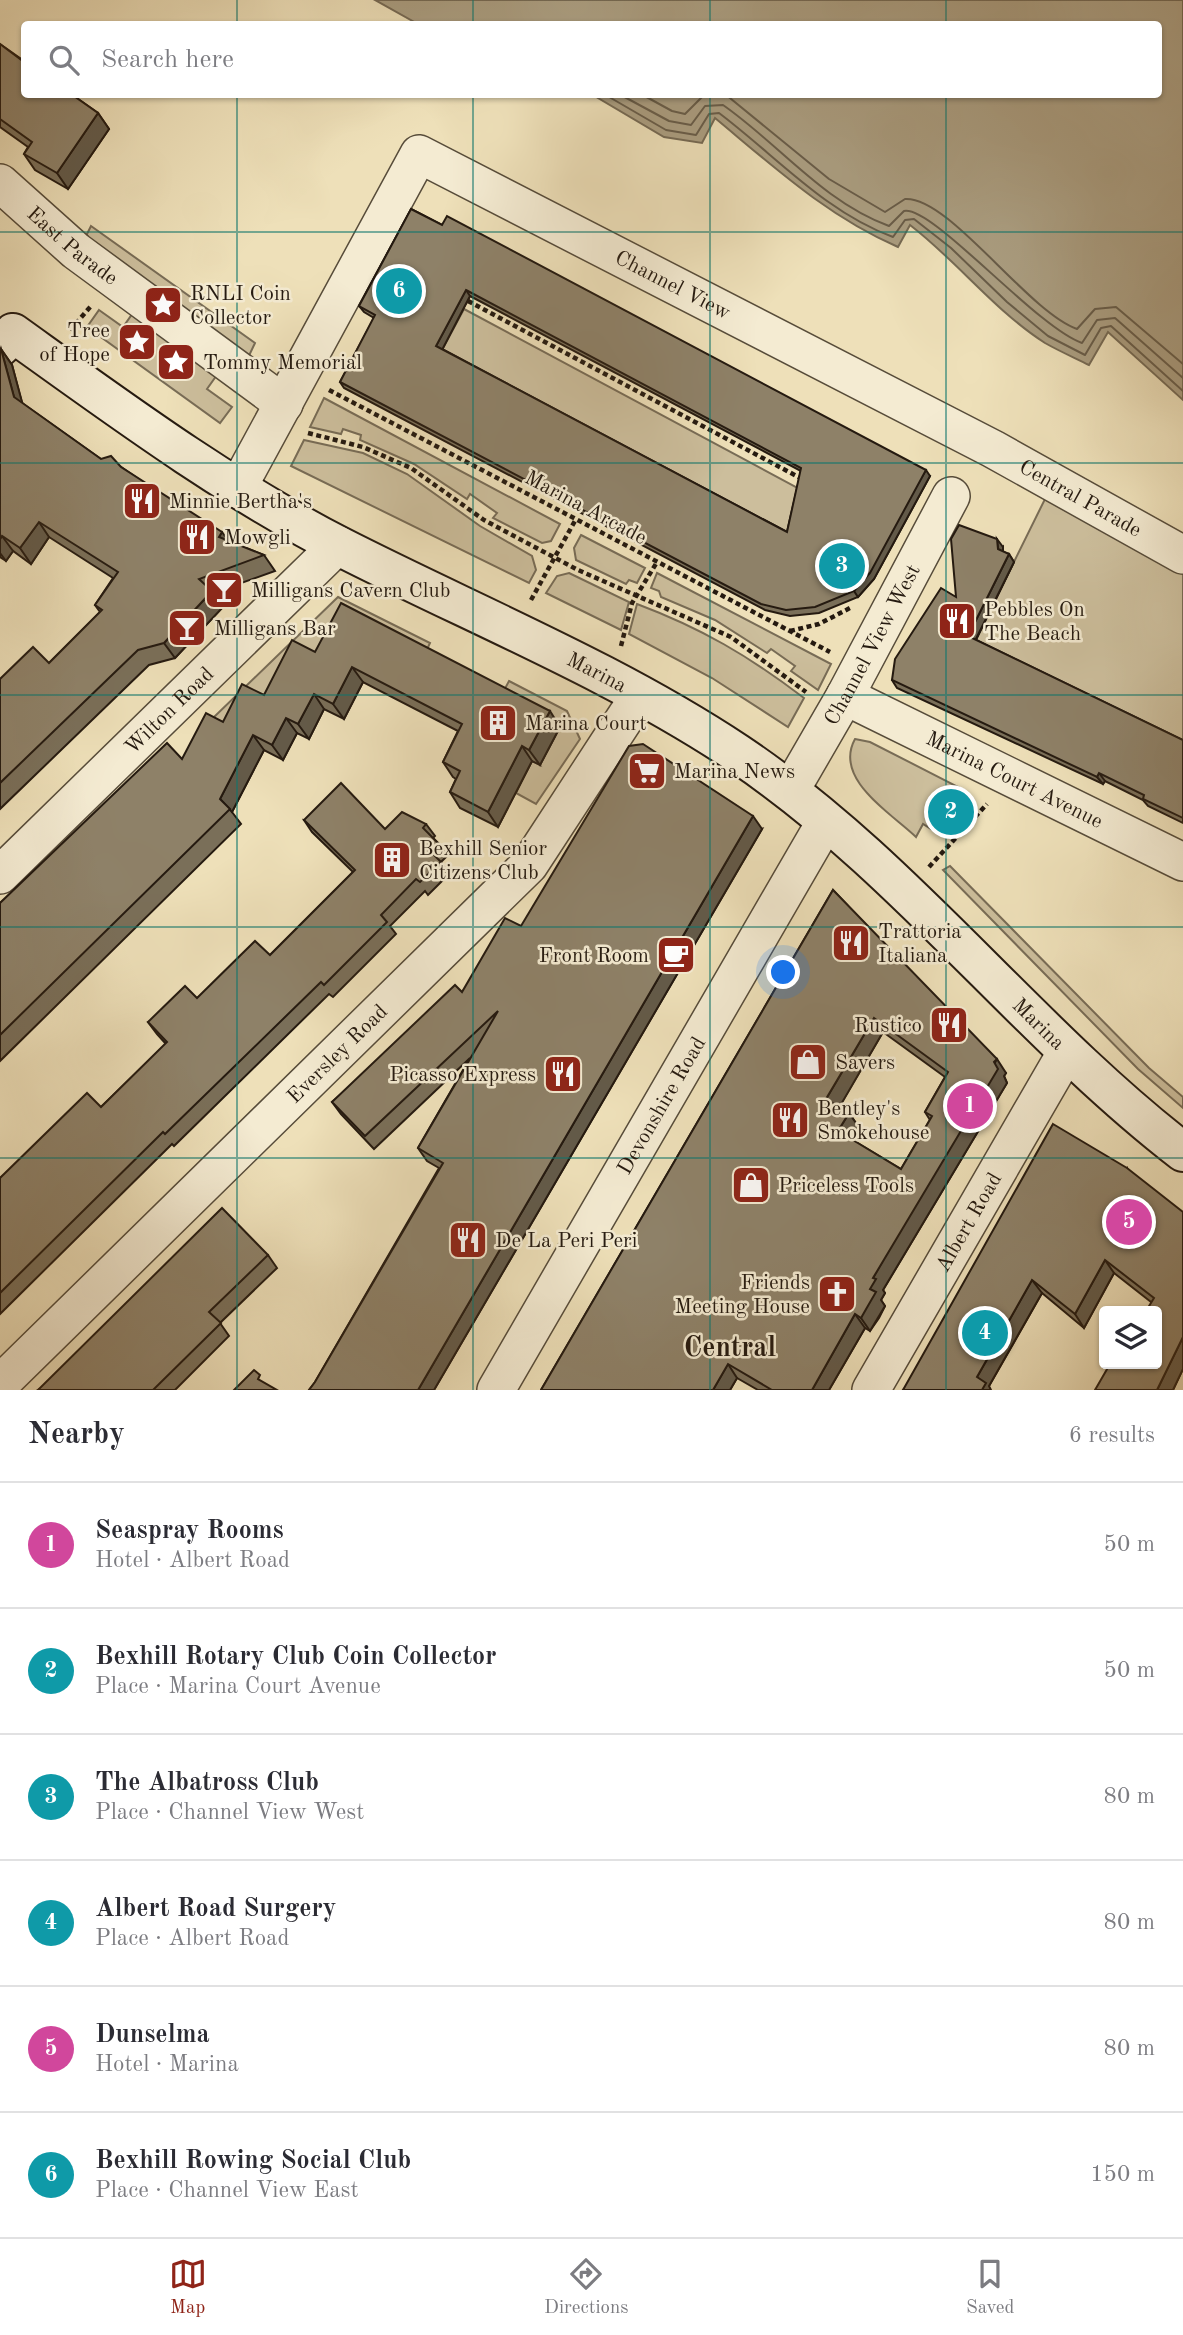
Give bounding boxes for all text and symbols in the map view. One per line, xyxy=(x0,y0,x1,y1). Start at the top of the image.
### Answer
search box xyxy=(21,21,1162,98)
icon: search xyxy=(45,41,83,79)
text: Search here xyxy=(101,47,234,73)
street label: East Parade xyxy=(22,203,121,290)
street label: Channel View xyxy=(611,248,734,324)
pin: 6 xyxy=(376,265,422,317)
place icon: RNLI Coin Collector xyxy=(142,284,184,326)
place label: RNLI Coin Collector xyxy=(190,284,291,329)
place label: Tree of Hope xyxy=(39,321,110,366)
place icon: Tree of Hope xyxy=(116,321,158,363)
place icon: Tommy Memorial xyxy=(155,341,197,383)
place label: Tommy Memorial xyxy=(203,353,362,374)
street label: Central Parade xyxy=(1015,457,1145,542)
street label: Marina Arcade xyxy=(521,467,650,549)
restaurant icon: Minnie Bertha's xyxy=(121,480,163,522)
place label: Minnie Bertha's xyxy=(169,492,312,513)
restaurant icon: Mowgli xyxy=(176,516,218,558)
place label: Mowgli xyxy=(224,528,291,549)
pin: 3 xyxy=(819,540,865,592)
street label: Channel View West xyxy=(821,561,925,729)
bar icon: Milligans Cavern Club xyxy=(203,569,245,611)
place label: Milligans Cavern Club xyxy=(251,581,450,602)
restaurant icon: Pebbles On The Beach xyxy=(936,600,978,642)
place label: Pebbles On The Beach xyxy=(984,600,1085,645)
bar icon: Milligans Bar xyxy=(166,607,208,649)
place label: Milligans Bar xyxy=(214,619,336,640)
street label: Marina xyxy=(563,649,630,697)
street label: Wilton Road xyxy=(122,664,218,759)
building icon: Marina Court xyxy=(477,702,519,744)
place label: Marina Court xyxy=(525,714,647,735)
street label: Marina Court Avenue xyxy=(922,728,1106,833)
supermarket icon: Marina News xyxy=(626,750,668,792)
place label: Marina News xyxy=(674,762,795,783)
pin: 2 xyxy=(928,786,974,838)
building icon: Bexhill Senior Citizens Club xyxy=(371,839,413,881)
place label: Bexhill Senior Citizens Club xyxy=(419,839,547,884)
restaurant icon: Trattoria Italiana xyxy=(830,922,872,964)
place label: Trattoria Italiana xyxy=(878,922,962,967)
cafe icon: Front Room xyxy=(655,934,697,976)
place label: Front Room xyxy=(539,946,649,967)
your location xyxy=(766,955,800,989)
street label: Marina xyxy=(1008,995,1068,1055)
street label: Eversley Road xyxy=(284,1001,392,1108)
restaurant icon: Rustico xyxy=(928,1004,970,1046)
place label: Rustico xyxy=(854,1016,922,1037)
street label: Devonshire Road xyxy=(614,1034,710,1179)
shop icon: Savers xyxy=(787,1041,829,1083)
restaurant icon: Picasso Express xyxy=(542,1053,584,1095)
place label: Savers xyxy=(835,1053,895,1074)
place label: Picasso Express xyxy=(389,1065,536,1086)
pin: 1 xyxy=(947,1080,993,1132)
restaurant icon: Bentley's Smokehouse xyxy=(769,1099,811,1141)
place label: Bentley's Smokehouse xyxy=(817,1099,930,1144)
shop icon: Priceless Tools xyxy=(730,1164,772,1206)
street label: Albert Road xyxy=(933,1170,1006,1276)
place label: Priceless Tools xyxy=(778,1176,914,1197)
pin: 5 xyxy=(1106,1196,1152,1248)
restaurant icon: De La Peri Peri xyxy=(447,1219,489,1261)
place label: De La Peri Peri xyxy=(495,1231,637,1252)
place label: Friends Meeting House xyxy=(675,1273,810,1318)
church icon: Friends Meeting House xyxy=(816,1273,858,1315)
map controls xyxy=(1099,1306,1162,1369)
button: layers xyxy=(1099,1306,1162,1369)
pin: 4 xyxy=(962,1307,1008,1359)
district label: Central xyxy=(684,1335,777,1363)
text: Nearby xyxy=(28,1420,125,1450)
text: 6 results xyxy=(1069,1424,1155,1447)
text: Seaspray Rooms xyxy=(95,1518,284,1544)
text: 1 xyxy=(44,1533,58,1556)
text: 50 m xyxy=(1104,1533,1155,1556)
text: Hotel · Albert Road xyxy=(95,1549,290,1572)
text: Bexhill Rotary Club Coin Collector xyxy=(95,1644,497,1670)
text: 2 xyxy=(44,1659,58,1682)
text: 50 m xyxy=(1104,1659,1155,1682)
text: Place · Marina Court Avenue xyxy=(95,1675,381,1698)
text: The Albatross Club xyxy=(95,1770,319,1796)
text: 3 xyxy=(44,1785,58,1808)
text: 80 m xyxy=(1104,1785,1155,1808)
text: Place · Channel View West xyxy=(95,1801,364,1824)
text: Albert Road Surgery xyxy=(95,1896,337,1922)
text: 4 xyxy=(44,1911,58,1934)
text: 80 m xyxy=(1104,1911,1155,1934)
text: Place · Albert Road xyxy=(95,1927,289,1950)
text: Dunselma xyxy=(95,2022,210,2048)
text: 5 xyxy=(44,2037,58,2060)
text: 80 m xyxy=(1104,2037,1155,2060)
text: Hotel · Marina xyxy=(95,2053,239,2076)
text: Bexhill Rowing Social Club xyxy=(95,2148,411,2174)
text: 6 xyxy=(44,2163,58,2186)
text: 150 m xyxy=(1090,2163,1155,2186)
text: Place · Channel View East xyxy=(95,2179,359,2202)
tab: Map xyxy=(169,2255,207,2320)
tab: Directions xyxy=(544,2255,629,2320)
tab: Saved xyxy=(966,2255,1014,2320)

